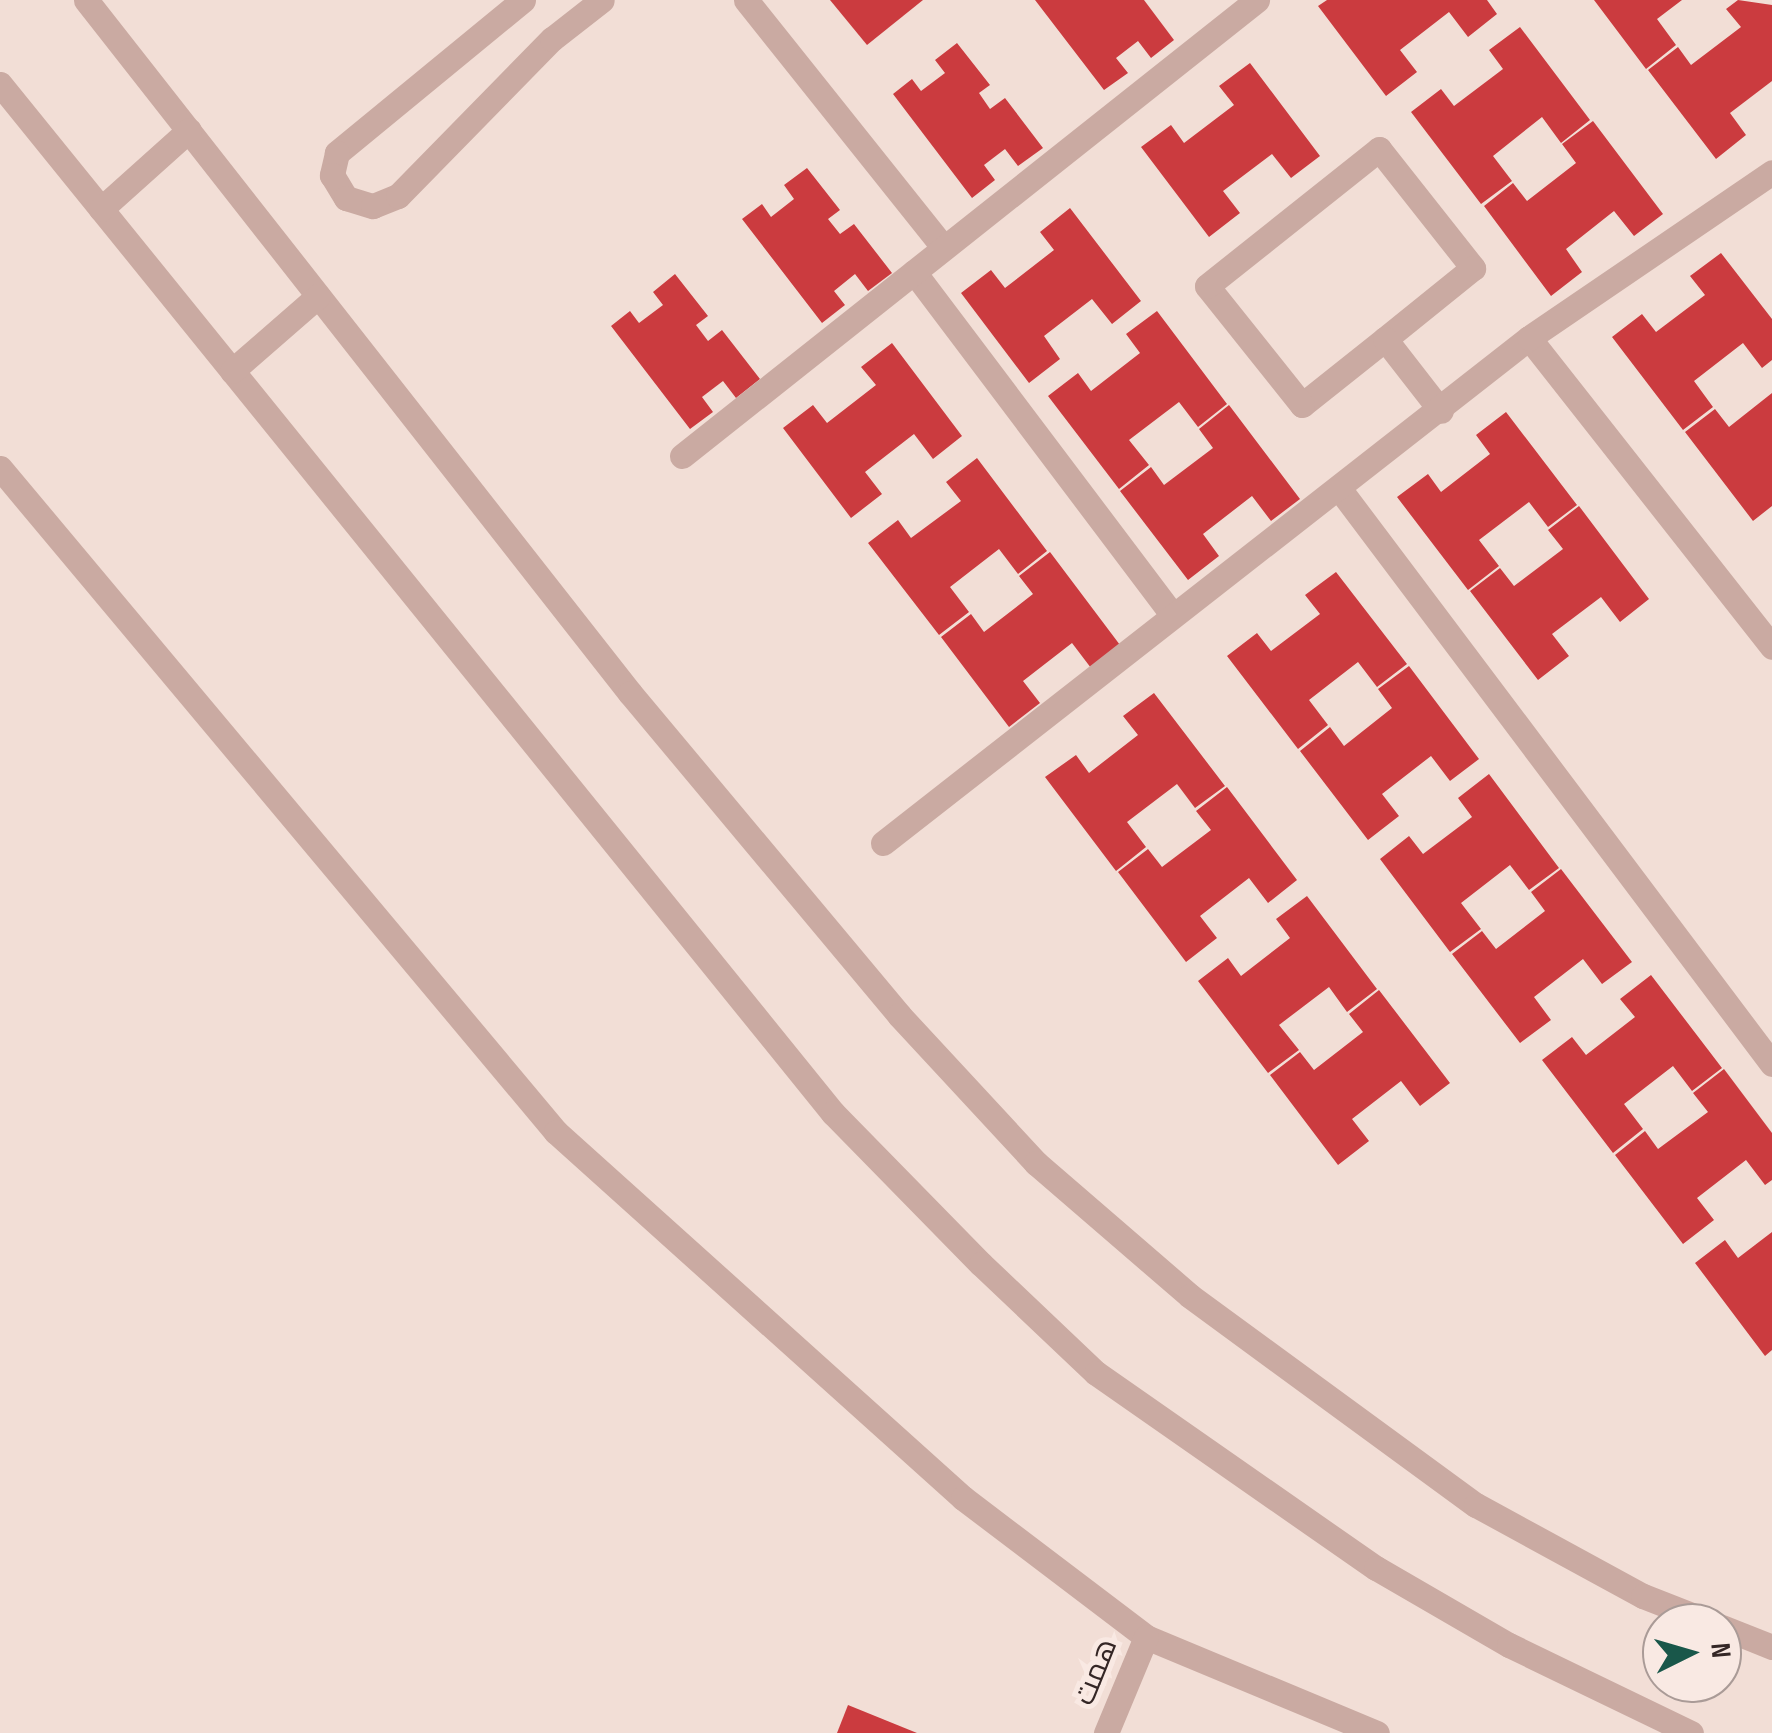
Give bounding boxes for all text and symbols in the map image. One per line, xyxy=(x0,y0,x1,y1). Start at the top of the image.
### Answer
north arrow xyxy=(1642,1603,1742,1703)
street label: همت xyxy=(1066,1633,1126,1711)
text: N xyxy=(1703,1642,1737,1659)

